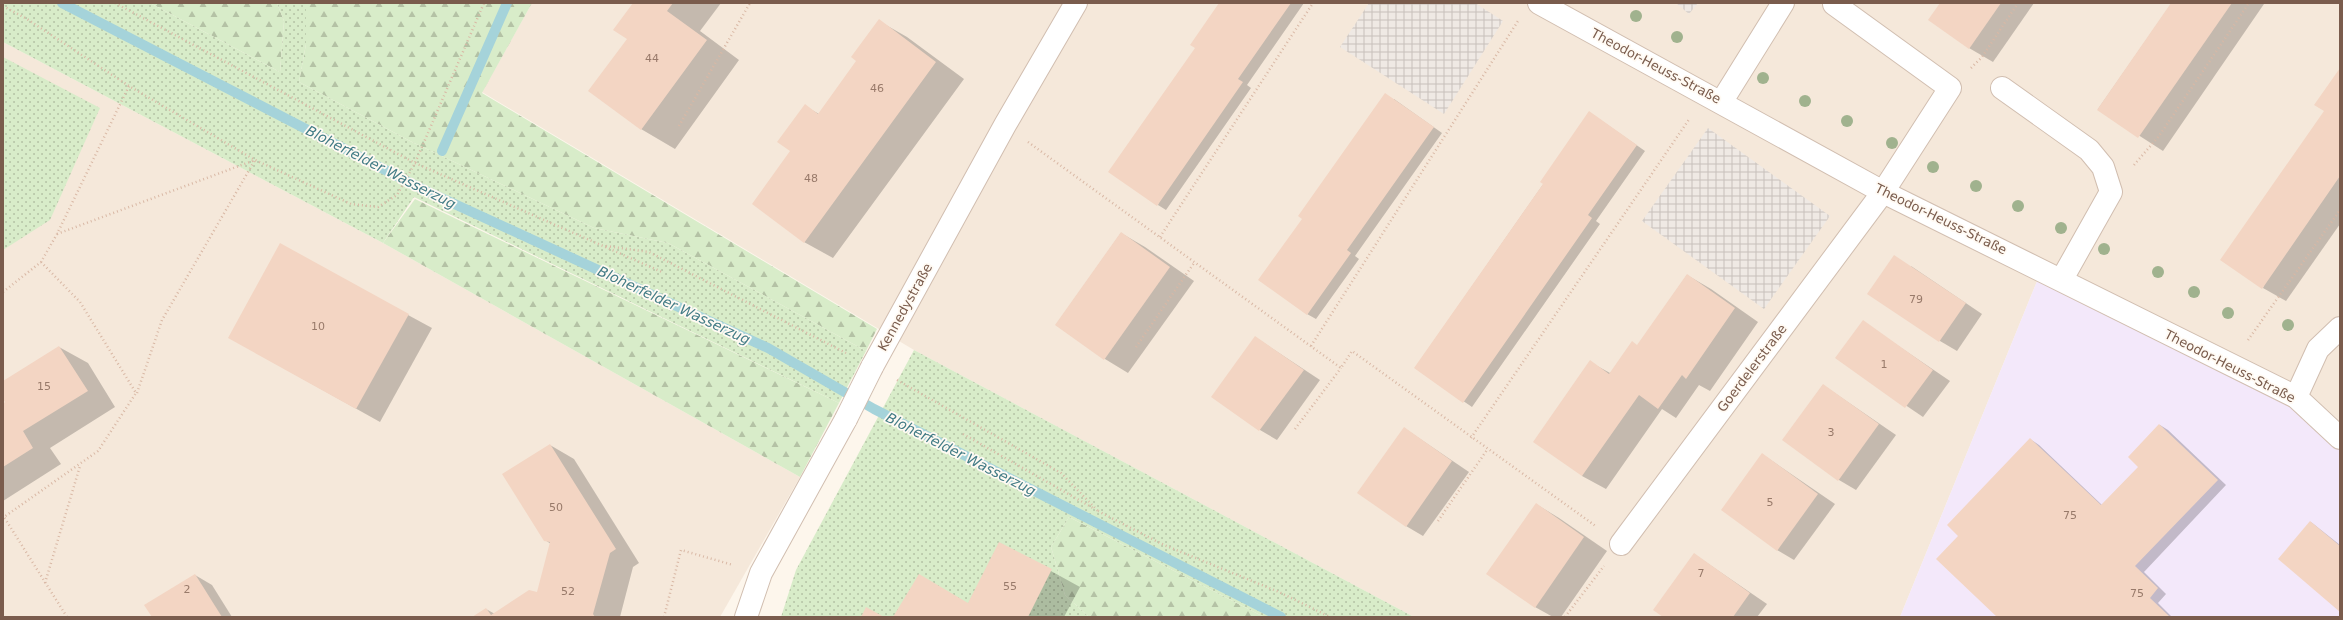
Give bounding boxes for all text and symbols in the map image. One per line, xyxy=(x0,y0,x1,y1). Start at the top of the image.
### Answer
street label: Theodor-Heuss-Straße xyxy=(1588,25,1723,107)
house number: 44 xyxy=(645,52,659,65)
house number: 46 xyxy=(870,82,884,95)
water label: Bloherfelder Wasserzug xyxy=(303,122,459,212)
house number: 48 xyxy=(804,172,818,185)
street label: Theodor-Heuss-Straße xyxy=(1872,180,2009,257)
street label: Kennedystraße xyxy=(875,261,935,353)
water label: Bloherfelder Wasserzug xyxy=(595,263,753,347)
house number: 79 xyxy=(1909,293,1923,306)
house number: 10 xyxy=(311,320,325,333)
street label: Goerdelerstraße xyxy=(1714,321,1790,415)
street label: Theodor-Heuss-Straße xyxy=(2161,326,2298,406)
house number: 1 xyxy=(1881,358,1888,371)
house number: 15 xyxy=(37,380,51,393)
water label: Bloherfelder Wasserzug xyxy=(883,409,1039,499)
house number: 3 xyxy=(1828,426,1835,439)
house number: 5 xyxy=(1767,496,1774,509)
house number: 50 xyxy=(549,501,563,514)
house number: 75 xyxy=(2063,509,2077,522)
house number: 7 xyxy=(1698,567,1705,580)
house number: 55 xyxy=(1003,580,1017,593)
house number: 2 xyxy=(184,583,191,596)
house number: 52 xyxy=(561,585,575,598)
house number: 75 xyxy=(2130,587,2144,600)

